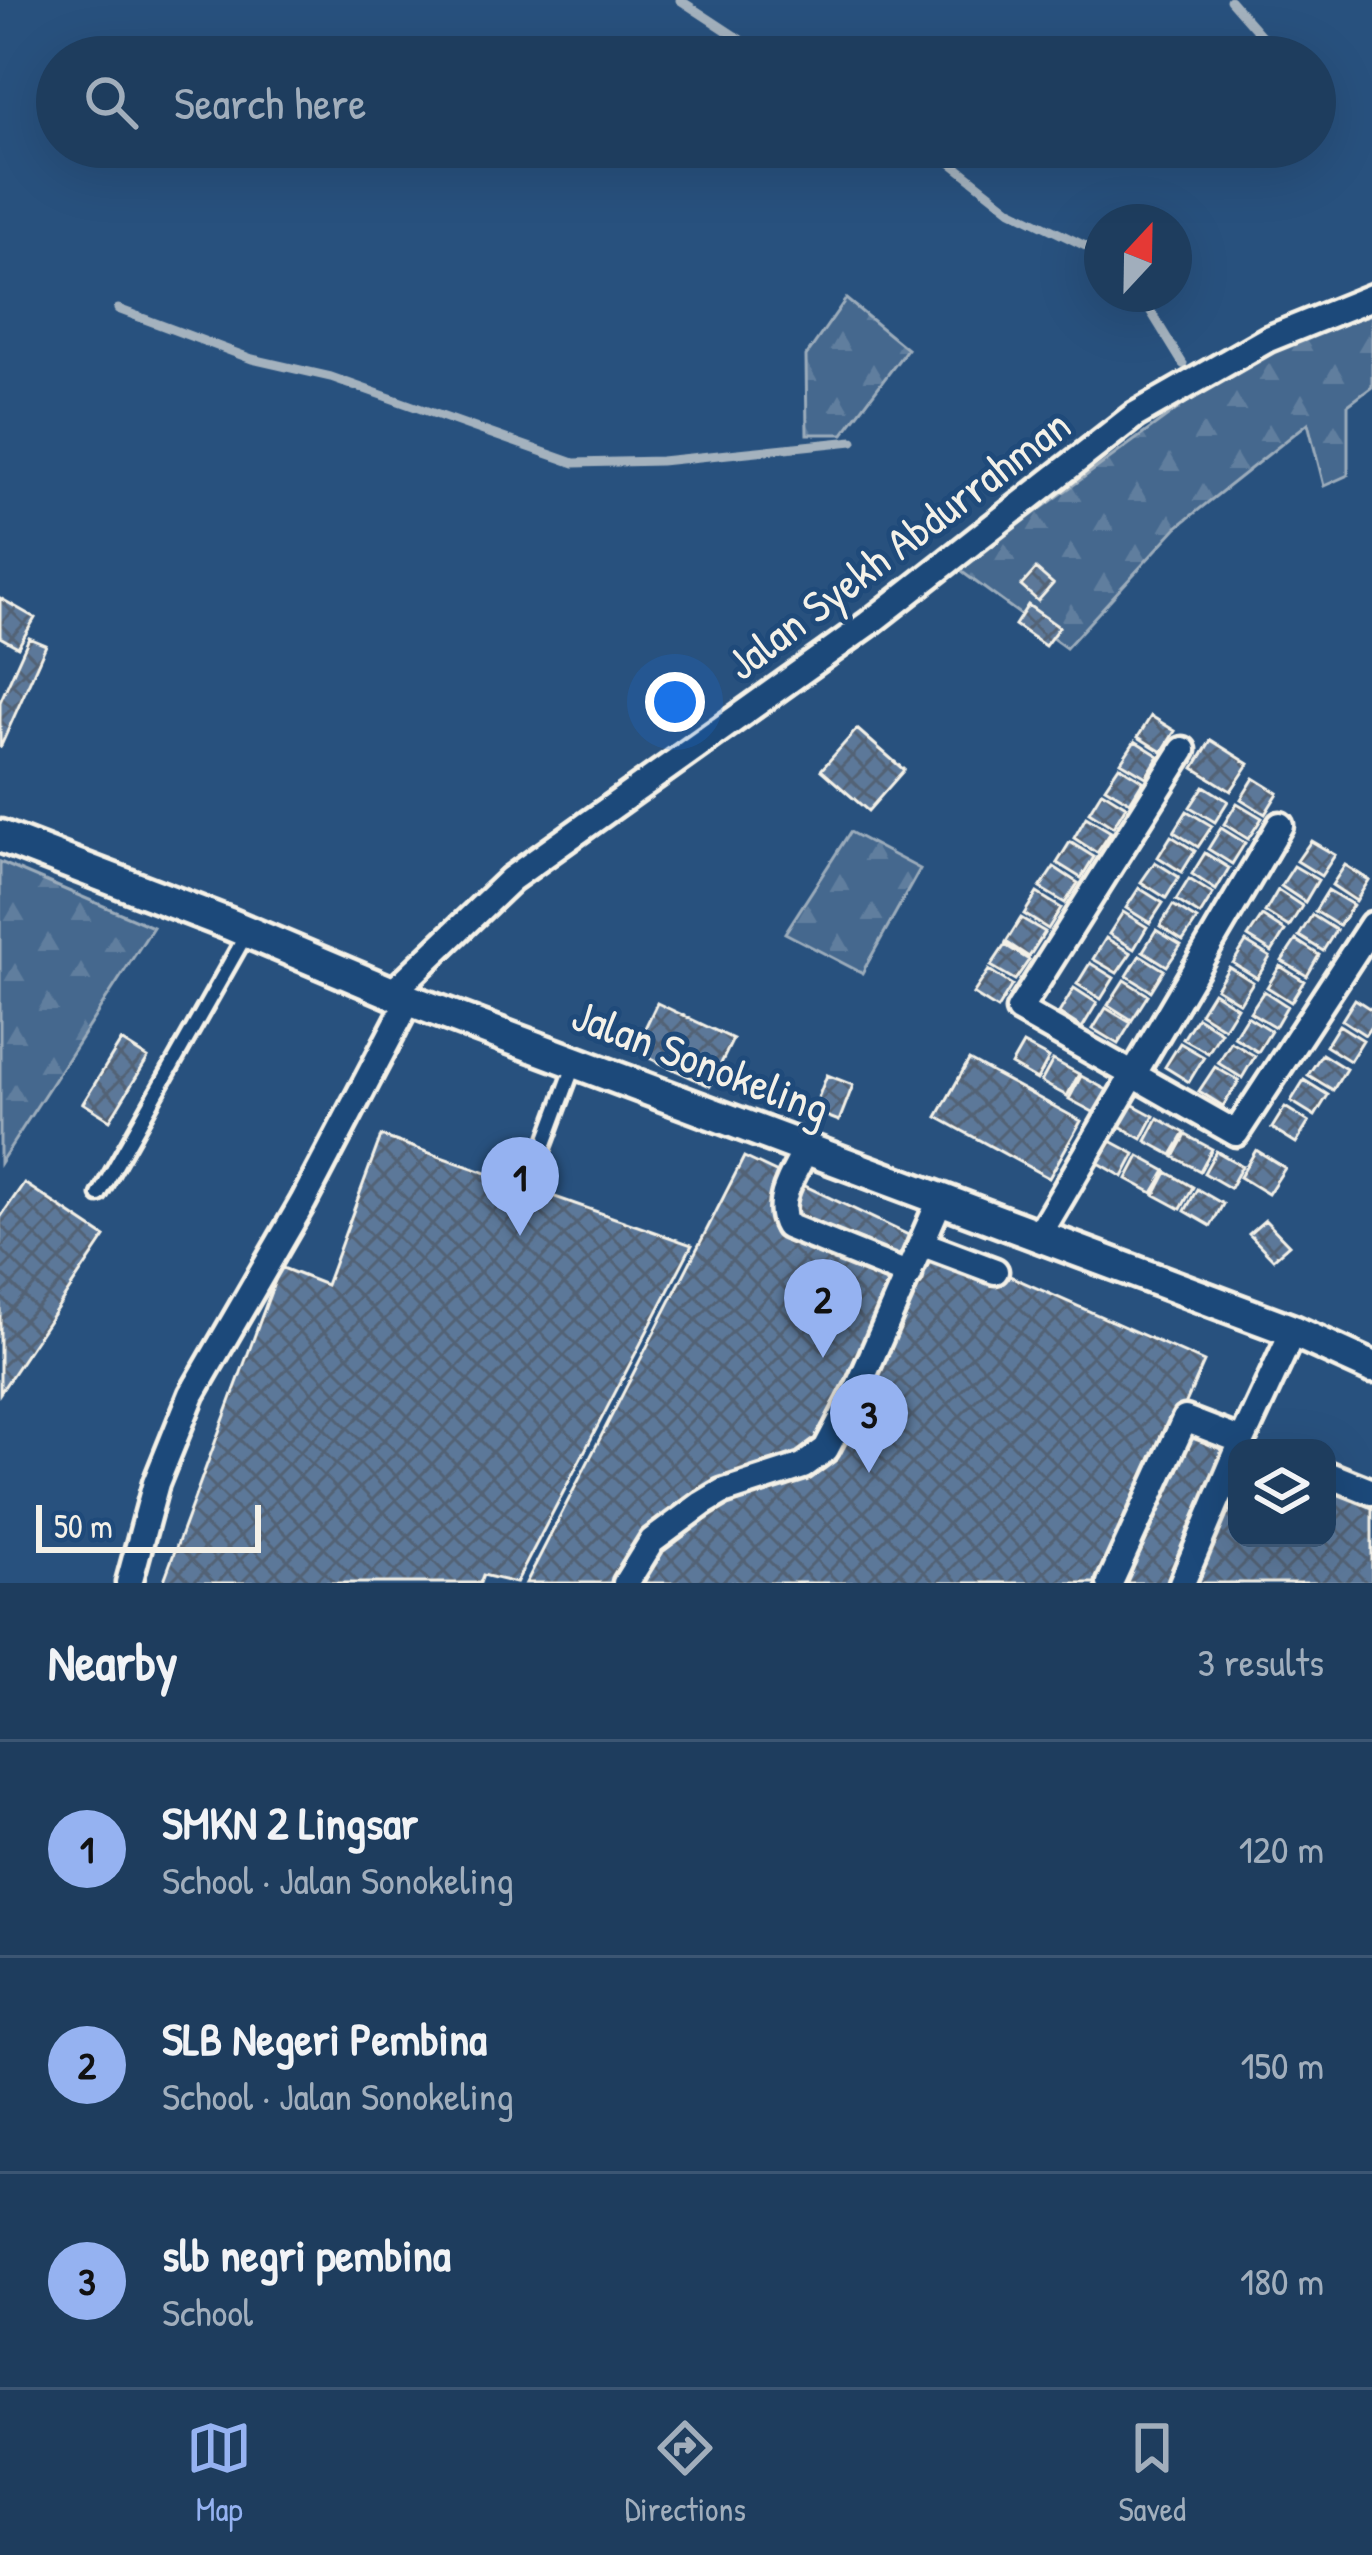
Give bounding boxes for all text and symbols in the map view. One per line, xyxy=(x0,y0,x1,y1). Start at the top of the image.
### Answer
search box xyxy=(36,36,1336,168)
icon: search xyxy=(78,69,144,135)
text: Search here xyxy=(174,72,366,133)
north arrow xyxy=(1084,204,1192,312)
street label: Jalan Syekh Abdurrahman xyxy=(713,394,1082,693)
your location xyxy=(645,672,705,732)
street label: Jalan Sonokeling xyxy=(564,984,839,1138)
pin: 1 xyxy=(481,1137,559,1236)
pin: 2 xyxy=(784,1259,862,1358)
pin: 3 xyxy=(830,1374,908,1473)
map controls xyxy=(1228,1439,1336,1547)
button: layers xyxy=(1228,1439,1336,1547)
scale bar xyxy=(36,1499,261,1552)
text: 50 m xyxy=(54,1504,113,1548)
text: Nearby xyxy=(48,1627,178,1696)
text: 3 results xyxy=(1198,1635,1324,1688)
text: SMKN 2 Lingsar xyxy=(162,1792,418,1853)
text: 1 xyxy=(80,1822,94,1875)
text: 120 m xyxy=(1239,1822,1324,1875)
text: School · Jalan Sonokeling xyxy=(162,1853,514,1906)
text: SLB Negeri Pembina xyxy=(162,2008,487,2069)
text: 2 xyxy=(78,2038,96,2091)
text: 150 m xyxy=(1240,2038,1324,2091)
text: School · Jalan Sonokeling xyxy=(162,2069,514,2122)
text: slb negri pembina xyxy=(162,2224,451,2285)
text: 3 xyxy=(78,2254,96,2307)
text: 180 m xyxy=(1240,2254,1324,2307)
text: School xyxy=(162,2285,253,2338)
tab: Map xyxy=(186,2415,252,2531)
tab: Directions xyxy=(625,2415,746,2531)
tab: Saved xyxy=(1118,2415,1186,2531)

